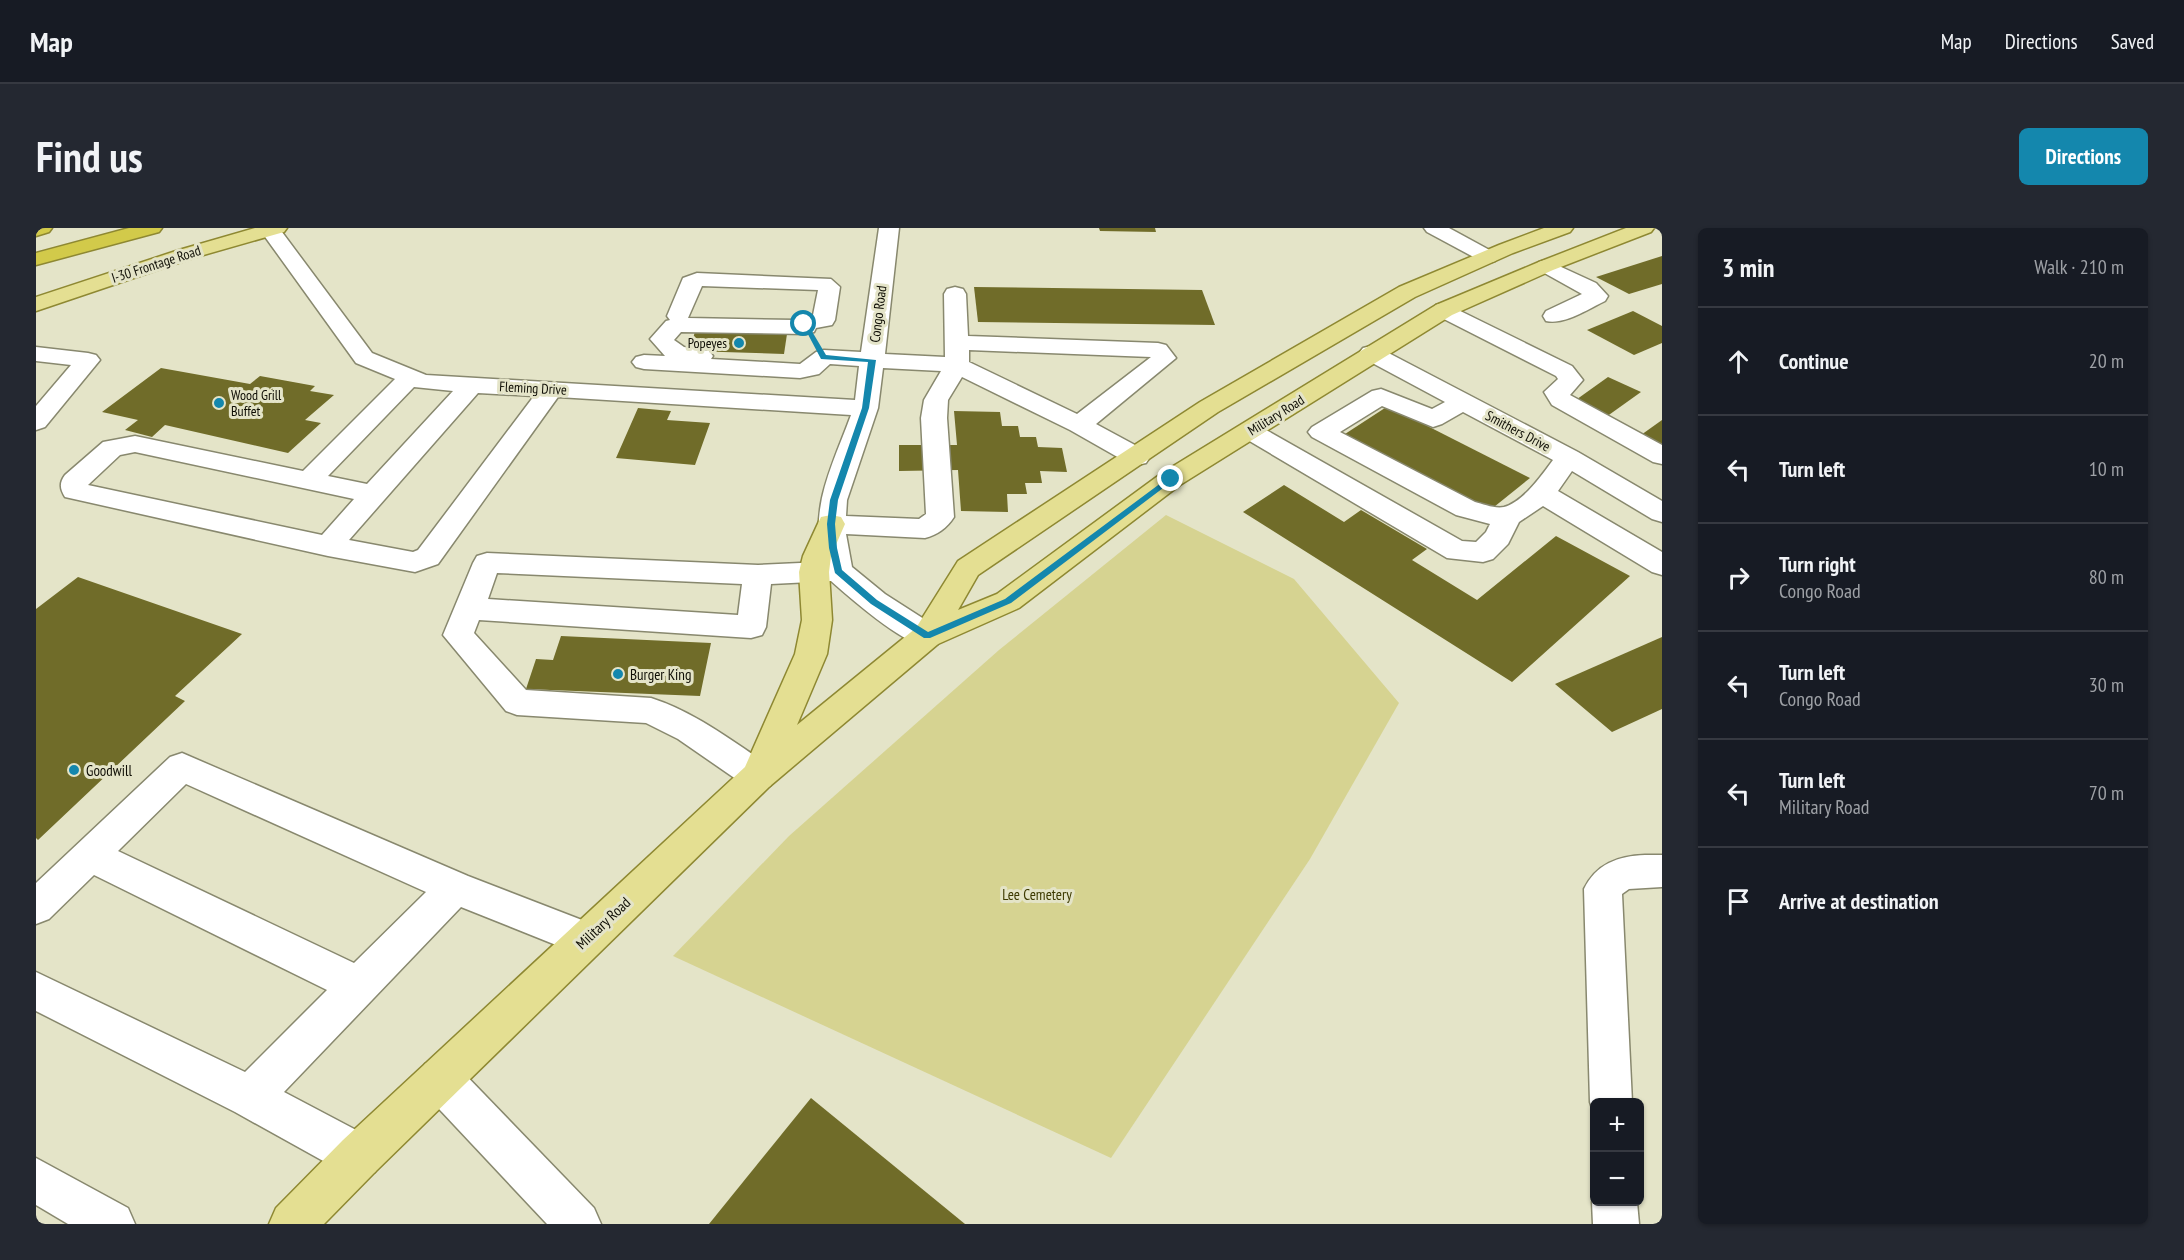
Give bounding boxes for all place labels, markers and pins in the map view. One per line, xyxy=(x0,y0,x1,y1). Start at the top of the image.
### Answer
place label: Popeyes xyxy=(688,334,727,352)
marker: Popeyes xyxy=(732,336,746,350)
place label: Wood Grill Buffet xyxy=(231,386,282,420)
marker: Wood Grill Buffet xyxy=(212,396,226,410)
place label: Burger King xyxy=(630,665,691,684)
marker: Burger King xyxy=(611,667,625,681)
place label: Goodwill xyxy=(86,761,132,780)
marker: Goodwill xyxy=(67,763,81,777)

